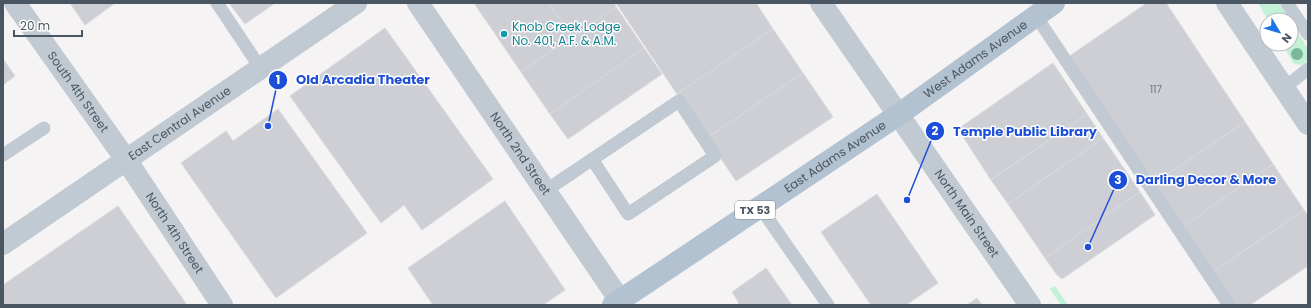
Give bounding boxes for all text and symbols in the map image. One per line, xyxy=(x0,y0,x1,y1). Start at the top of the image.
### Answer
scale bar xyxy=(14,12,82,38)
north arrow xyxy=(1259,12,1299,52)
street label: West Adams Avenue xyxy=(920,16,1031,102)
text: 20 m xyxy=(20,17,50,34)
place label: Knob Creek Lodge No. 401, A.F. & A.M. xyxy=(512,18,620,49)
marker: Knob Creek Lodge No. 401, A.F. & A.M. xyxy=(499,29,509,39)
text: N xyxy=(1278,30,1296,46)
street label: South 4th Street xyxy=(44,48,113,136)
callout: Old Arcadia Theater xyxy=(268,67,438,92)
text: Old Arcadia Theater xyxy=(296,70,430,89)
text: 1 xyxy=(276,71,280,88)
street label: East Central Avenue xyxy=(125,82,234,164)
house number: 117 xyxy=(1150,82,1162,97)
street label: North 2nd Street xyxy=(486,108,555,198)
street label: East Adams Avenue xyxy=(780,116,889,197)
callout: Temple Public Library xyxy=(925,119,1105,144)
text: 2 xyxy=(932,122,939,139)
text: Temple Public Library xyxy=(953,122,1098,141)
street label: North Main Street xyxy=(931,166,1004,261)
callout: Darling Decor & More xyxy=(1108,167,1284,192)
text: Darling Decor & More xyxy=(1136,170,1276,189)
text: 3 xyxy=(1114,171,1122,188)
street label: North 4th Street xyxy=(142,189,208,277)
road number: TX 53 xyxy=(735,201,775,219)

